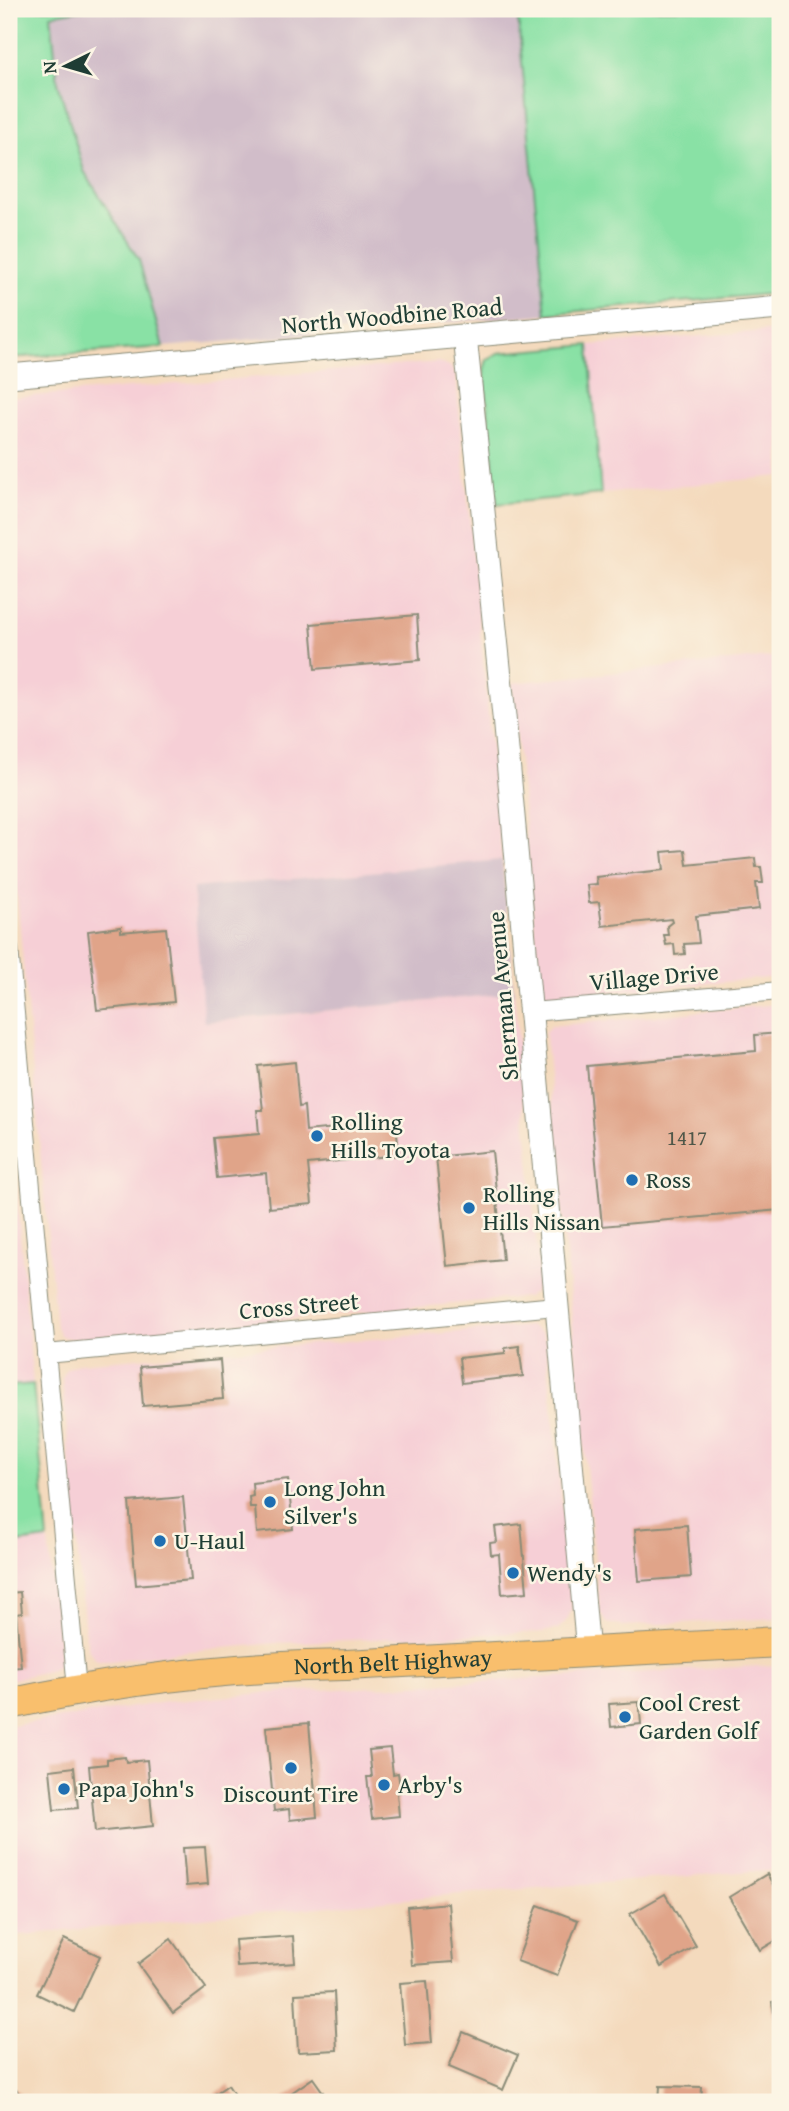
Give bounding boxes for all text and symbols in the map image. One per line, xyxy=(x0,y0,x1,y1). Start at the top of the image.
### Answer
north arrow xyxy=(32,32,102,102)
text: N xyxy=(35,60,64,75)
street label: North Woodbine Road xyxy=(280,288,504,343)
street label: Sherman Avenue xyxy=(478,910,527,1082)
street label: Village Drive xyxy=(588,953,720,1000)
place label: Rolling Hills Toyota xyxy=(331,1104,451,1167)
house number: 1417 xyxy=(667,1122,707,1153)
marker: Rolling Hills Toyota xyxy=(309,1128,325,1144)
place label: Ross xyxy=(646,1162,691,1197)
marker: Ross xyxy=(624,1172,640,1188)
place label: Rolling Hills Nissan xyxy=(483,1176,601,1239)
marker: Rolling Hills Nissan xyxy=(461,1200,477,1216)
street label: Cross Street xyxy=(238,1283,361,1328)
place label: Long John Silver's xyxy=(284,1470,386,1533)
marker: Long John Silver's xyxy=(262,1494,278,1510)
place label: U-Haul xyxy=(174,1523,245,1558)
marker: U-Haul xyxy=(152,1533,168,1549)
place label: Wendy's xyxy=(527,1555,612,1590)
marker: Wendy's xyxy=(505,1565,521,1581)
street label: North Belt Highway xyxy=(293,1639,493,1683)
place label: Cool Crest Garden Golf xyxy=(639,1685,760,1748)
marker: Cool Crest Garden Golf xyxy=(617,1709,633,1725)
marker: Discount Tire xyxy=(283,1760,299,1776)
place label: Arby's xyxy=(398,1767,463,1802)
place label: Papa John's xyxy=(78,1771,194,1806)
place label: Discount Tire xyxy=(224,1776,358,1811)
marker: Arby's xyxy=(376,1777,392,1793)
marker: Papa John's xyxy=(56,1781,72,1797)

